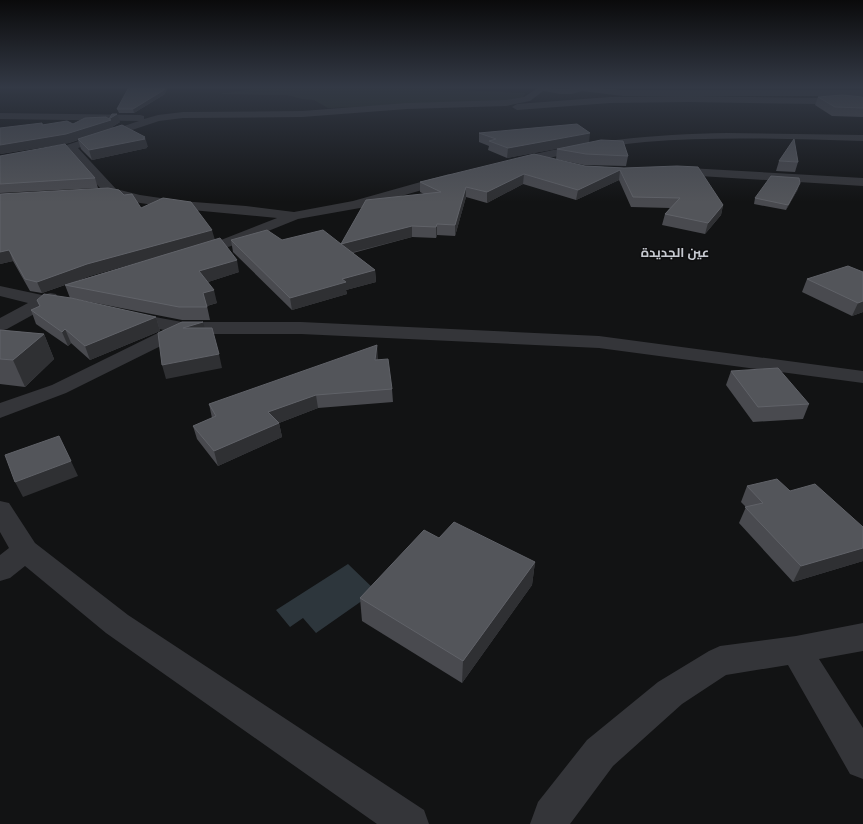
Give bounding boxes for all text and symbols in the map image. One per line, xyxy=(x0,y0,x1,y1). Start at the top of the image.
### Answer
district label: عين الجديدة xyxy=(641,244,709,261)

